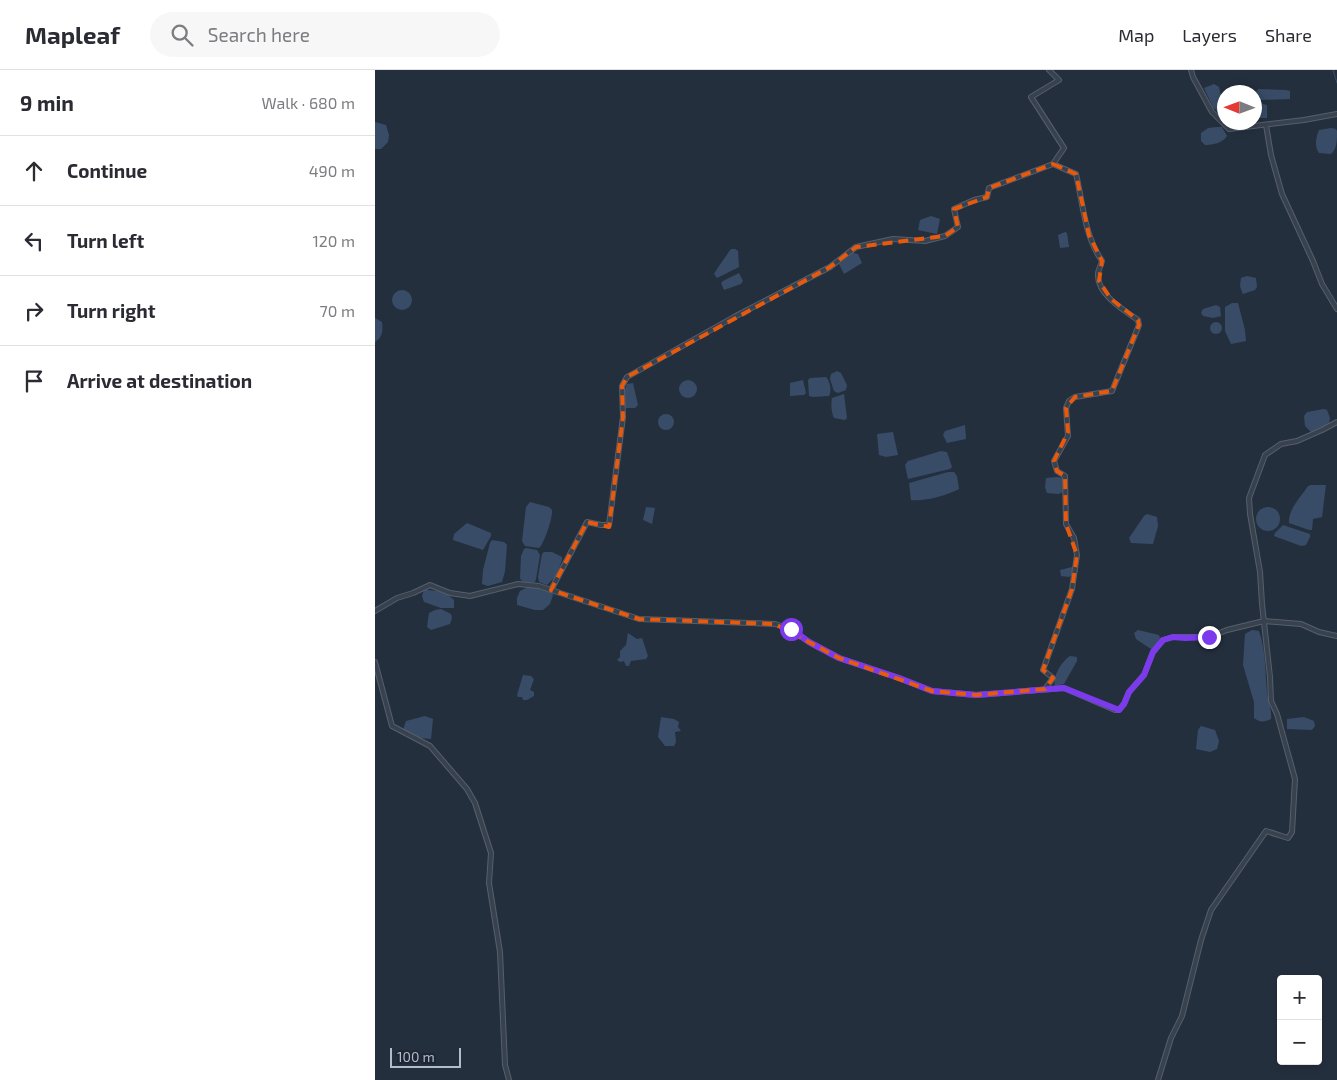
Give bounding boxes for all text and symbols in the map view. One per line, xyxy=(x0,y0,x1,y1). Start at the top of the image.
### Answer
search box xyxy=(150,12,500,57)
text: Mapleaf xyxy=(25,20,120,49)
icon: search xyxy=(168,21,196,49)
text: Search here xyxy=(208,23,310,46)
text: Map xyxy=(1118,24,1154,46)
text: Layers xyxy=(1182,24,1237,46)
text: Share xyxy=(1265,24,1312,46)
north arrow xyxy=(1217,85,1262,130)
text: 9 min xyxy=(20,90,74,115)
text: Walk · 680 m xyxy=(261,93,355,112)
icon: ahead xyxy=(20,157,48,185)
text: Continue xyxy=(67,159,147,182)
text: 490 m xyxy=(309,161,355,180)
icon: left xyxy=(20,227,48,255)
text: Turn left xyxy=(67,229,144,252)
text: 120 m xyxy=(312,231,355,250)
icon: right xyxy=(20,297,48,325)
text: Turn right xyxy=(67,299,155,322)
text: 70 m xyxy=(320,301,355,320)
icon: arrive xyxy=(20,367,48,395)
text: Arrive at destination xyxy=(67,369,252,392)
route start xyxy=(780,618,803,641)
route end xyxy=(1198,626,1221,649)
map controls xyxy=(1277,975,1322,1065)
button: + xyxy=(1277,975,1322,1020)
button: − xyxy=(1277,1020,1322,1065)
scale bar xyxy=(390,1045,461,1068)
text: 100 m xyxy=(397,1048,435,1065)

